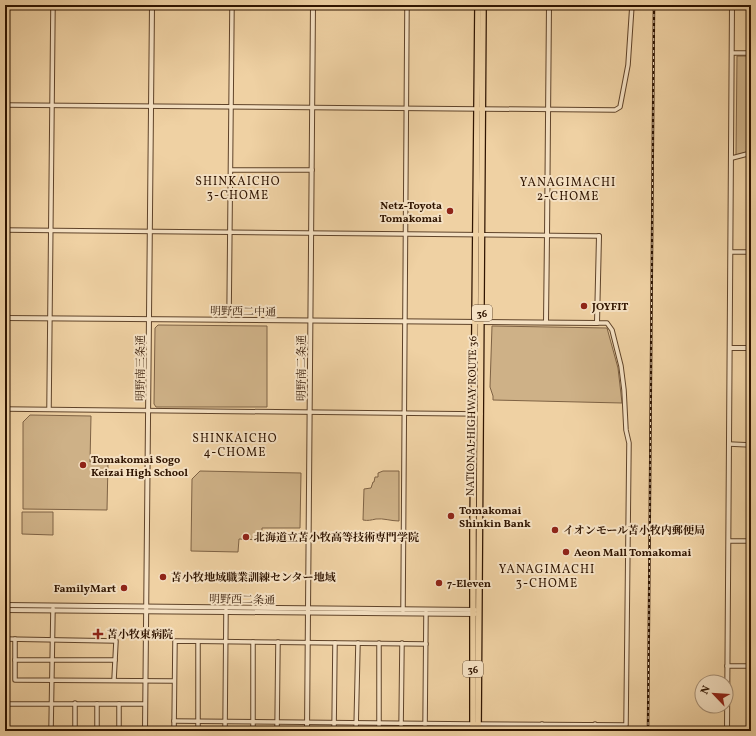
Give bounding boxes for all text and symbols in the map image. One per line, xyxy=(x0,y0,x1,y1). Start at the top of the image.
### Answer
district label: SHINKAICHO 3-CHOME xyxy=(195,174,281,204)
district label: YANAGIMACHI 2-CHOME xyxy=(520,175,616,205)
place label: Netz-Toyota Tomakomai xyxy=(380,199,442,227)
marker: Netz-Toyota Tomakomai xyxy=(445,206,455,216)
place label: JOYFIT xyxy=(591,300,628,315)
marker: JOYFIT xyxy=(579,301,589,311)
street label: 明野西二中通 xyxy=(210,304,276,321)
road number: 36 xyxy=(472,305,492,321)
street label: 明野南三条通 xyxy=(134,335,149,401)
street label: 明野南二条通 xyxy=(295,335,310,401)
street label: NATIONAL HIGHWAY ROUTE 36 xyxy=(464,335,481,496)
district label: SHINKAICHO 4-CHOME xyxy=(192,431,278,461)
place label: Tomakomai Sogo Keizai High School xyxy=(91,453,188,481)
marker: Tomakomai Sogo Keizai High School xyxy=(78,460,88,470)
place label: Tomakomai Shinkin Bank xyxy=(459,504,531,532)
marker: Tomakomai Shinkin Bank xyxy=(446,511,456,521)
place label: イオンモール苫小牧内郵便局 xyxy=(563,524,705,539)
marker: イオンモール苫小牧内郵便局 xyxy=(550,525,560,535)
place label: 北海道立苫小牧高等技術専門学院 xyxy=(254,531,419,546)
marker: 北海道立苫小牧高等技術専門学院 xyxy=(241,532,251,542)
place label: Aeon Mall Tomakomai xyxy=(574,546,692,561)
marker: Aeon Mall Tomakomai xyxy=(561,547,571,557)
district label: YANAGIMACHI 3-CHOME xyxy=(499,562,595,592)
place label: 苫小牧地域職業訓練センター地域 xyxy=(171,571,336,586)
marker: 苫小牧地域職業訓練センター地域 xyxy=(158,572,168,582)
place label: 7-Eleven xyxy=(447,577,491,592)
marker: 7-Eleven xyxy=(434,578,444,588)
place label: FamilyMart xyxy=(54,582,116,597)
marker: FamilyMart xyxy=(119,583,129,593)
street label: 明野西二条通 xyxy=(209,592,275,609)
marker: 苫小牧東病院 xyxy=(92,628,104,640)
place label: 苫小牧東病院 xyxy=(107,628,173,643)
road number: 36 xyxy=(463,661,483,677)
north arrow xyxy=(694,674,734,714)
text: N xyxy=(698,684,715,697)

